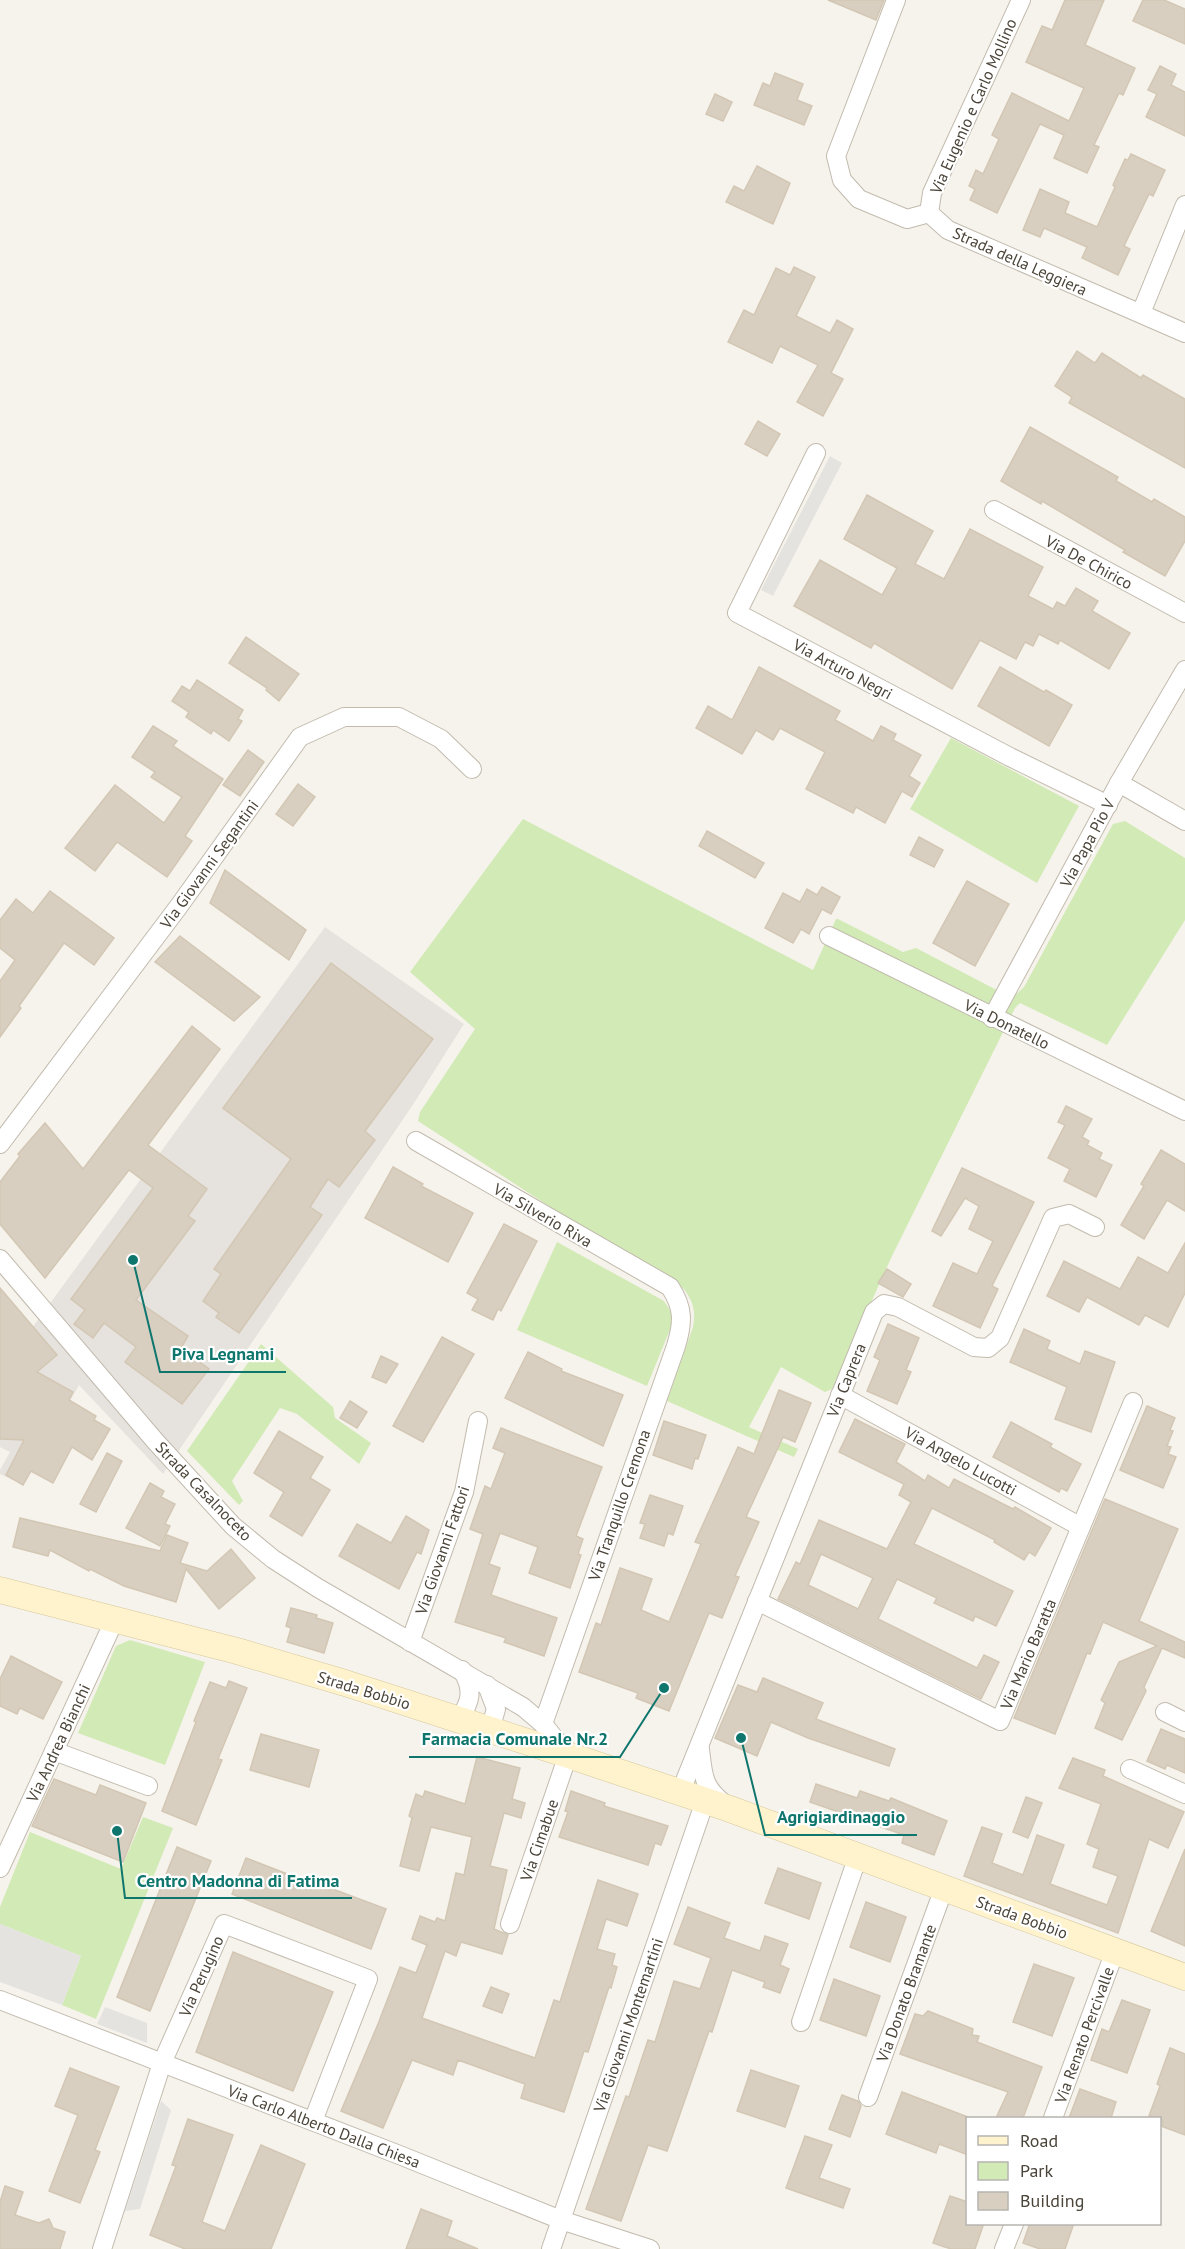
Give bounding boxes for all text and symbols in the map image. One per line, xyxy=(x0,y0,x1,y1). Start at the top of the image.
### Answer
street label: Via Eugenio e Carlo Mollino xyxy=(925,15,1021,198)
street label: Strada della Leggiera xyxy=(950,222,1090,300)
street label: Via De Chirico xyxy=(1041,530,1136,593)
street label: Via Arturo Negri xyxy=(789,634,896,704)
street label: Via Papa Pio V xyxy=(1055,794,1119,892)
street label: Via Giovanni Segantini xyxy=(155,796,262,933)
street label: Via Donatello xyxy=(960,994,1053,1053)
street label: Via Silverio Riva xyxy=(489,1178,596,1251)
callout: Piva Legnami xyxy=(160,1336,286,1372)
street label: Via Caprera xyxy=(822,1340,870,1421)
text: Piva Legnami xyxy=(172,1342,274,1365)
street label: Via Angelo Lucotti xyxy=(901,1422,1020,1500)
street label: Via Tranquillo Cremona xyxy=(583,1427,654,1584)
street label: Strada Casalnoceto xyxy=(152,1437,256,1545)
street label: Via Giovanni Fattori xyxy=(410,1483,473,1618)
street label: Via Mario Baratta xyxy=(995,1596,1060,1713)
street label: Strada Bobbio xyxy=(315,1666,413,1714)
street label: Via Andrea Bianchi xyxy=(21,1681,94,1806)
callout: Farmacia Comunale Nr.2 xyxy=(409,1721,620,1757)
text: Farmacia Comunale Nr.2 xyxy=(422,1727,608,1750)
street label: Via Cimabue xyxy=(515,1796,562,1885)
callout: Agrigiardinaggio xyxy=(765,1799,917,1835)
text: Agrigiardinaggio xyxy=(777,1805,905,1828)
callout: Centro Madonna di Fatima xyxy=(125,1862,352,1898)
text: Centro Madonna di Fatima xyxy=(137,1869,339,1892)
street label: Strada Bobbio xyxy=(973,1891,1071,1943)
street label: Via Donato Bramante xyxy=(871,1921,940,2066)
street label: Via Perugino xyxy=(174,1932,228,2020)
street label: Via Giovanni Montemartini xyxy=(588,1935,667,2116)
street label: Via Renato Percivalle xyxy=(1050,1964,1118,2107)
street label: Via Carlo Alberto Dalla Chiesa xyxy=(224,2080,423,2172)
legend xyxy=(966,2117,1161,2225)
text: Road xyxy=(1020,2129,1058,2152)
text: Park xyxy=(1020,2159,1053,2182)
text: Building xyxy=(1020,2189,1084,2212)

